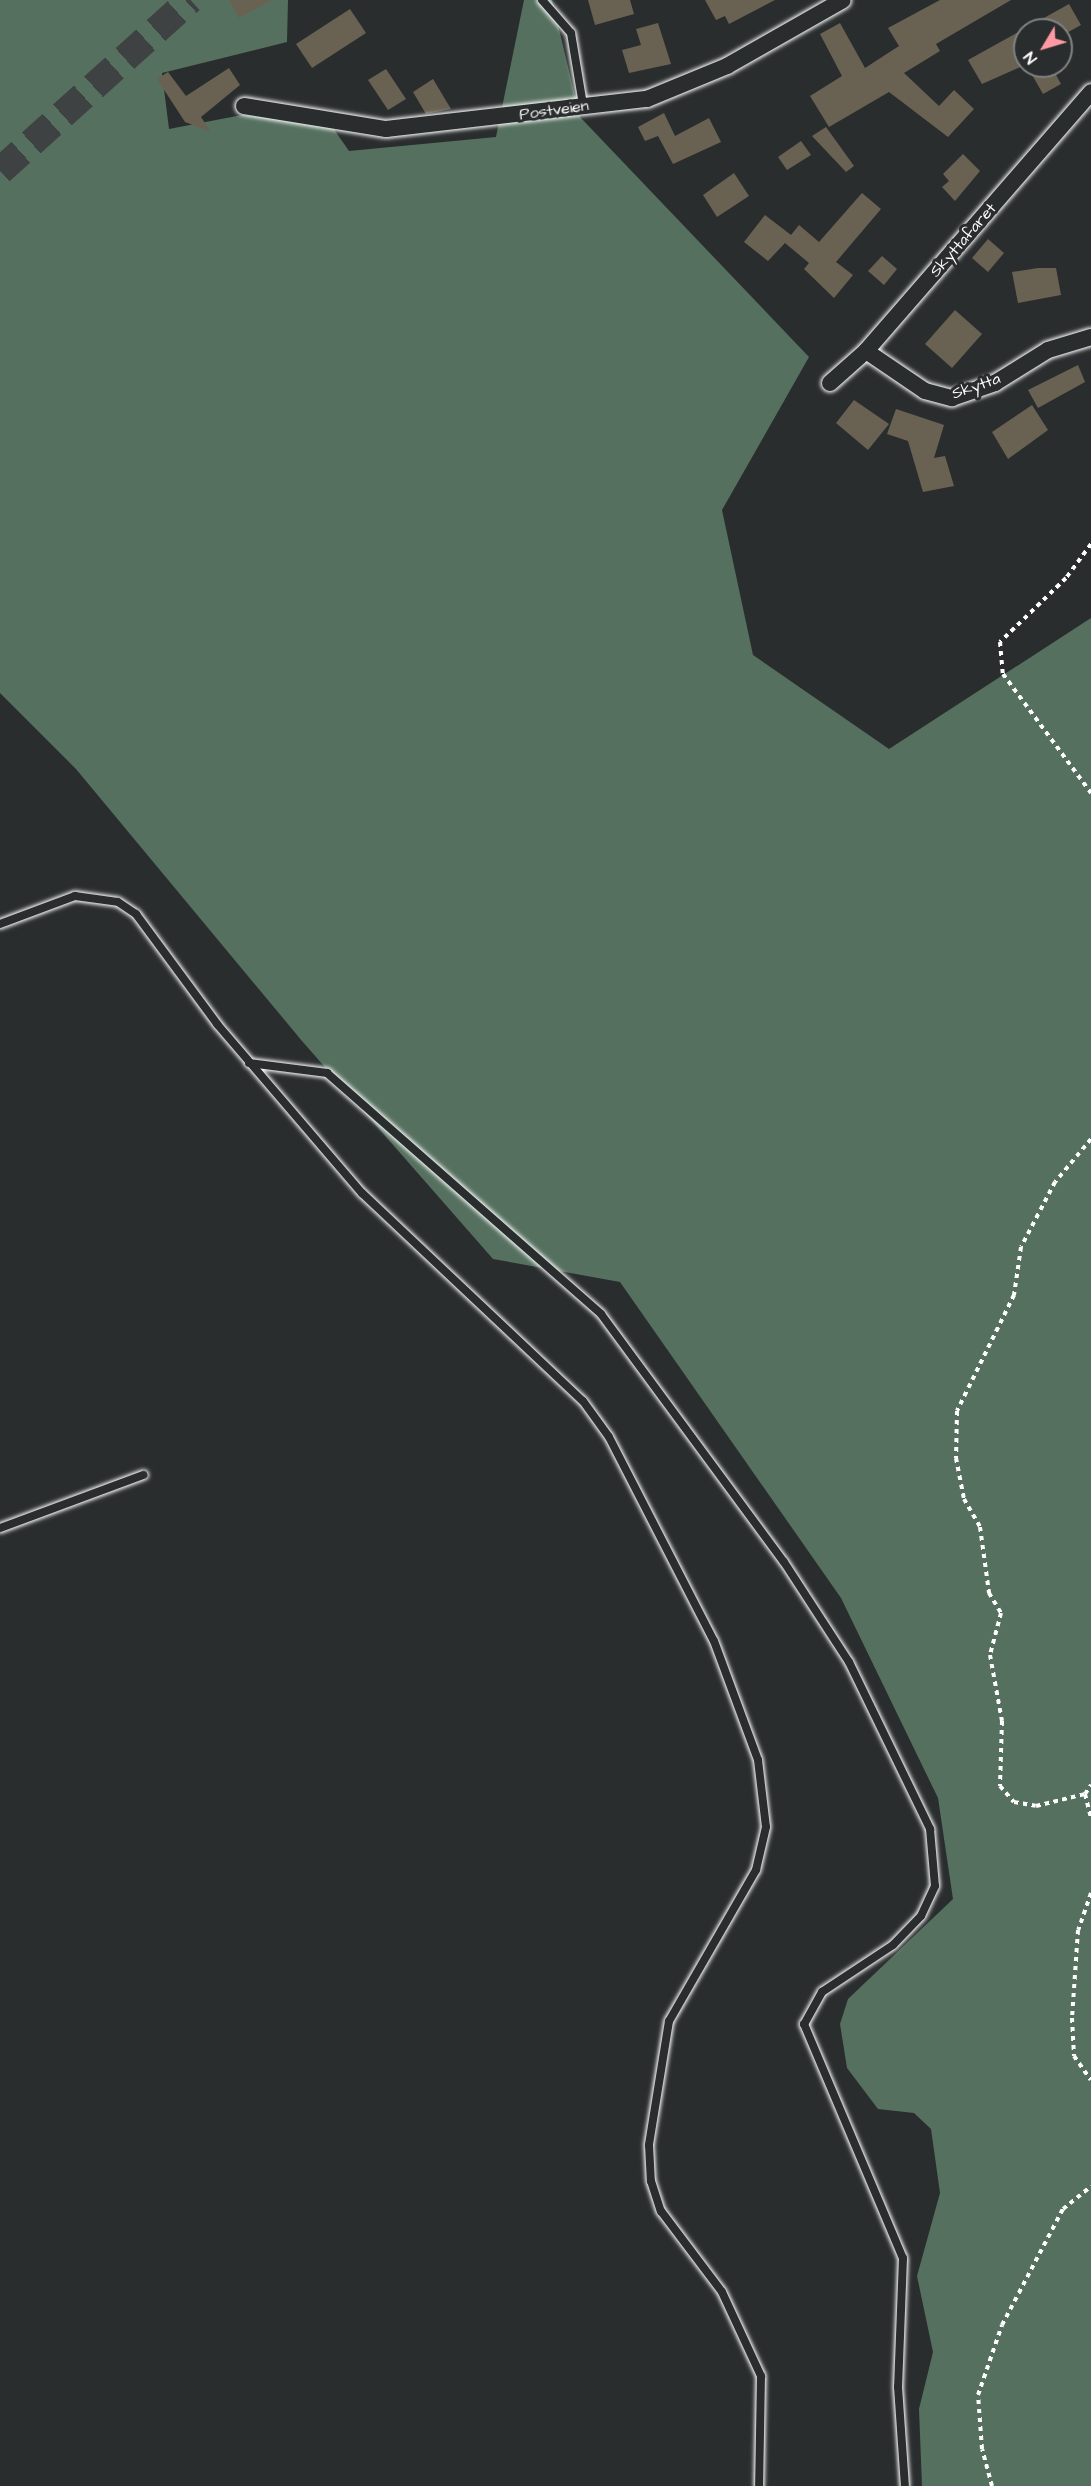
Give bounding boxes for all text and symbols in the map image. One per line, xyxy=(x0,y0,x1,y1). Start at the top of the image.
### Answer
north arrow xyxy=(1013,18,1073,78)
text: N xyxy=(1019,47,1042,69)
street label: Postveien xyxy=(518,96,590,124)
street label: Skyttafaret xyxy=(926,199,1000,281)
street label: Skytta xyxy=(949,369,1003,403)

